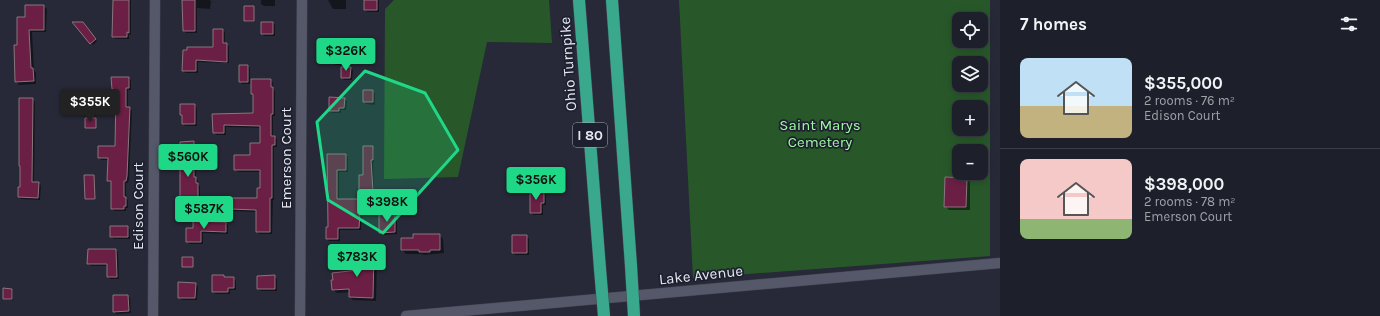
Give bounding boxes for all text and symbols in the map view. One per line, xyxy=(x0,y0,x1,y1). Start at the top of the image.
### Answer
map controls xyxy=(952,12,988,180)
button: locate xyxy=(952,12,988,48)
icon: filters xyxy=(1338,13,1360,35)
text: 7 homes xyxy=(1020,14,1087,34)
street label: Ohio Turnpike xyxy=(556,16,580,112)
pin: $326K xyxy=(318,38,374,72)
text: $326K xyxy=(325,43,367,58)
button: layers xyxy=(952,56,988,92)
text: $355,000 xyxy=(1144,73,1223,93)
icon: home xyxy=(1052,74,1100,122)
pin: $355K xyxy=(62,89,118,123)
text: 2 rooms · 76 m² xyxy=(1144,93,1235,108)
text: $355K xyxy=(70,94,110,109)
button: + xyxy=(952,100,988,136)
street label: Emerson Court xyxy=(277,107,295,209)
text: Edison Court xyxy=(1144,108,1220,123)
park label: Saint Marys Cemetery xyxy=(779,116,861,151)
road number: I 80 xyxy=(573,123,607,147)
pin: $560K xyxy=(160,144,216,178)
button: − xyxy=(952,144,988,180)
text: $560K xyxy=(167,149,209,164)
street label: Edison Court xyxy=(129,162,147,250)
pin: $356K xyxy=(508,167,564,201)
text: $356K xyxy=(515,172,557,187)
text: $398,000 xyxy=(1144,174,1224,194)
icon: home xyxy=(1052,175,1100,223)
pin: $398K xyxy=(359,189,415,223)
text: $398K xyxy=(366,194,408,209)
text: 2 rooms · 78 m² xyxy=(1144,194,1236,209)
pin: $587K xyxy=(176,196,232,230)
text: $587K xyxy=(184,201,224,216)
text: Emerson Court xyxy=(1144,209,1232,224)
pin: $783K xyxy=(329,244,385,278)
text: $783K xyxy=(337,249,377,264)
street label: Lake Avenue xyxy=(658,262,744,288)

